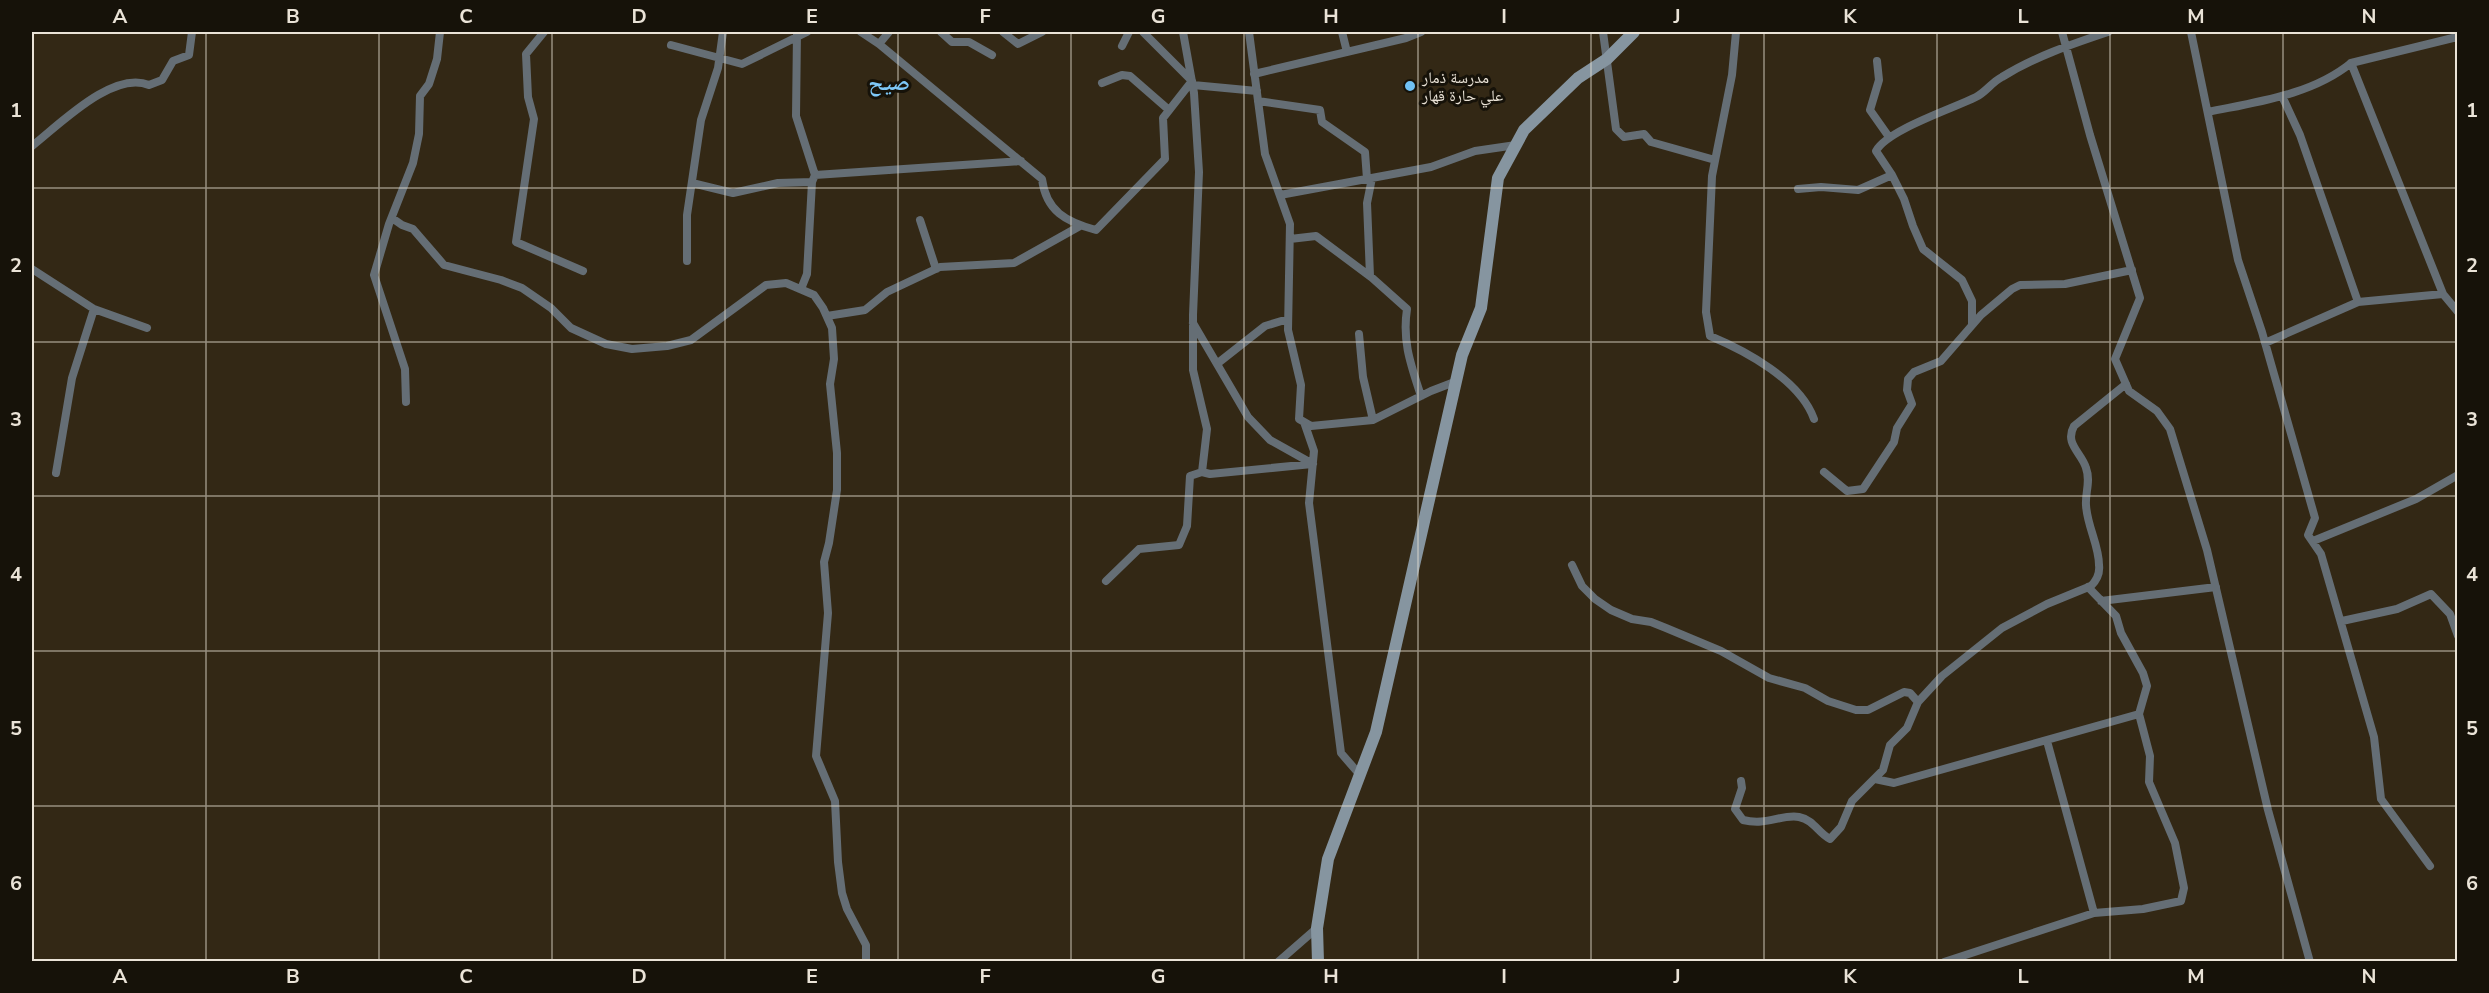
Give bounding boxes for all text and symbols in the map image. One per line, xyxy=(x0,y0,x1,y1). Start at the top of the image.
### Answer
text: A xyxy=(113,3,128,30)
text: B xyxy=(286,3,300,30)
text: C xyxy=(459,3,473,30)
text: D xyxy=(631,3,647,30)
text: E xyxy=(806,3,818,30)
text: F xyxy=(979,3,991,30)
text: G xyxy=(1151,3,1165,30)
text: H xyxy=(1323,3,1339,30)
text: I xyxy=(1501,3,1507,30)
text: J xyxy=(1672,3,1681,30)
text: K xyxy=(1843,3,1857,30)
text: L xyxy=(2017,3,2029,30)
text: M xyxy=(2187,3,2205,30)
text: N xyxy=(2362,3,2376,30)
place label: مدرسة ذمار علي حارة قهار xyxy=(1421,67,1503,108)
district label: صيح xyxy=(868,68,910,98)
marker: مدرسة ذمار علي حارة قهار xyxy=(1403,79,1417,93)
text: 1 xyxy=(10,97,22,124)
text: 1 xyxy=(2466,97,2478,124)
text: 2 xyxy=(10,252,22,279)
text: 2 xyxy=(2466,252,2478,279)
text: 3 xyxy=(10,406,22,433)
text: 3 xyxy=(2466,406,2478,433)
text: 4 xyxy=(10,561,22,588)
text: 4 xyxy=(2466,561,2478,588)
text: 5 xyxy=(10,715,22,742)
text: 5 xyxy=(2466,715,2478,742)
text: 6 xyxy=(10,870,22,897)
text: 6 xyxy=(2466,870,2478,897)
text: A xyxy=(113,963,128,990)
text: B xyxy=(286,963,300,990)
text: C xyxy=(459,963,473,990)
text: D xyxy=(631,963,647,990)
text: E xyxy=(806,963,818,990)
text: F xyxy=(979,963,991,990)
text: G xyxy=(1151,963,1165,990)
text: H xyxy=(1323,963,1339,990)
text: I xyxy=(1501,963,1507,990)
text: J xyxy=(1672,963,1681,990)
text: K xyxy=(1843,963,1857,990)
text: L xyxy=(2017,963,2029,990)
text: M xyxy=(2187,963,2205,990)
text: N xyxy=(2362,963,2376,990)

